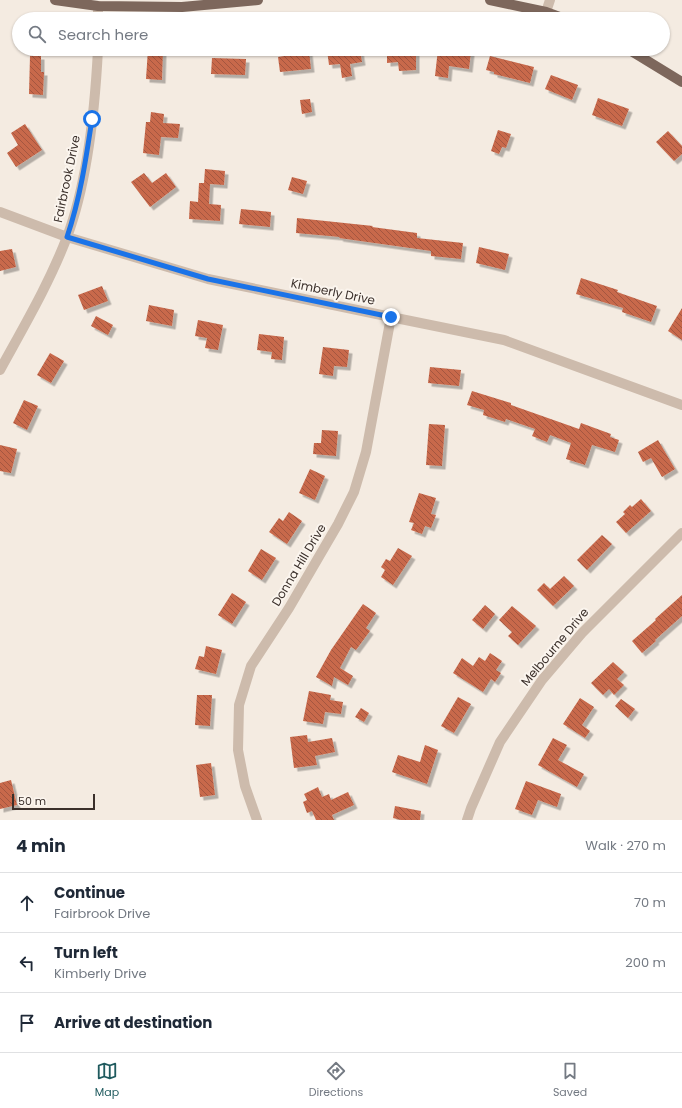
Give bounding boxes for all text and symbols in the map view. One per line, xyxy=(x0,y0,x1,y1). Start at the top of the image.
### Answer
search box xyxy=(12,12,670,56)
icon: search xyxy=(26,23,48,45)
text: Search here xyxy=(58,24,148,45)
route start xyxy=(83,110,101,128)
street label: Fairbrook Drive xyxy=(49,134,84,224)
street label: Kimberly Drive xyxy=(290,274,377,309)
route end xyxy=(382,308,400,326)
street label: Donna Hill Drive xyxy=(267,520,330,609)
street label: Melbourne Drive xyxy=(517,604,592,689)
scale bar xyxy=(12,792,95,811)
text: 50 m xyxy=(18,793,46,809)
text: 4 min xyxy=(16,834,66,858)
text: Walk · 270 m xyxy=(585,836,666,855)
text: Continue xyxy=(54,882,125,903)
icon: ahead xyxy=(16,892,38,914)
text: 70 m xyxy=(634,893,666,912)
text: Fairbrook Drive xyxy=(54,904,150,923)
text: Turn left xyxy=(54,942,118,963)
icon: left xyxy=(16,952,38,974)
text: 200 m xyxy=(625,953,666,972)
text: Kimberly Drive xyxy=(54,964,147,983)
icon: arrive xyxy=(16,1012,38,1034)
text: Arrive at destination xyxy=(54,1012,212,1033)
tab: Map xyxy=(95,1060,119,1101)
tab: Directions xyxy=(309,1060,363,1101)
tab: Saved xyxy=(553,1060,587,1101)

